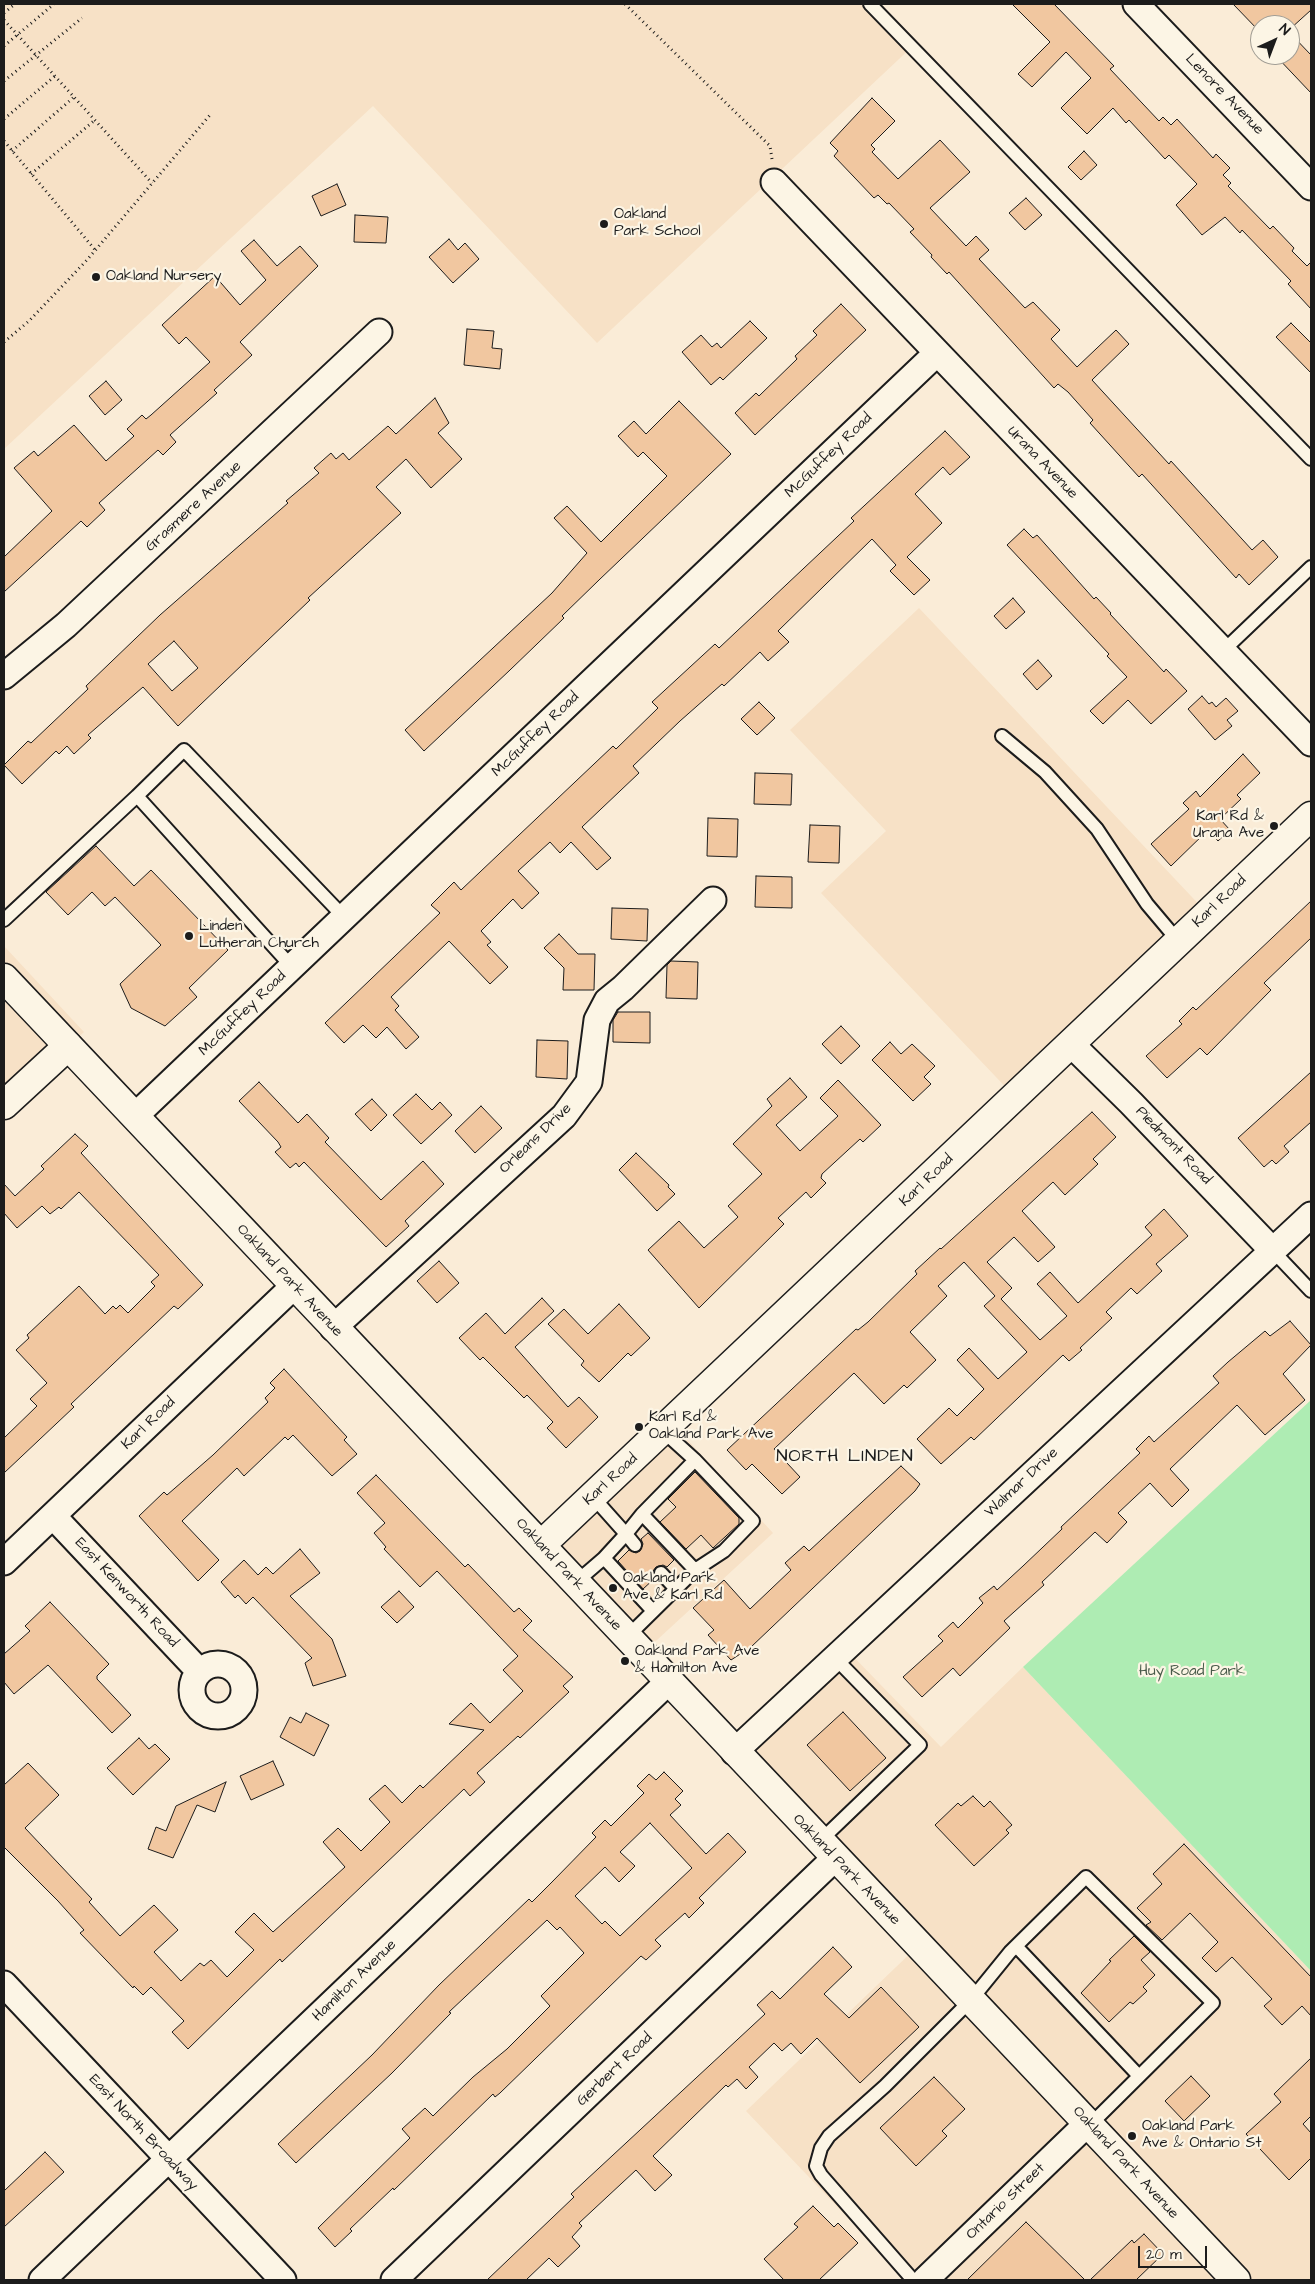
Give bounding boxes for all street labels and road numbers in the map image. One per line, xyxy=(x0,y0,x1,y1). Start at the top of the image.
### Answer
street label: Lenore Avenue xyxy=(1181,51,1267,139)
street label: McGuffey Road xyxy=(782,410,876,502)
street label: Urana Avenue xyxy=(1003,423,1081,503)
street label: Grasmere Avenue xyxy=(142,458,246,556)
street label: McGuffey Road xyxy=(489,689,583,781)
street label: Karl Road xyxy=(1189,872,1251,932)
street label: McGuffey Road xyxy=(196,968,290,1060)
street label: Orleans Drive xyxy=(496,1100,576,1178)
street label: Piedmont Road xyxy=(1131,1103,1215,1189)
street label: Karl Road xyxy=(896,1151,958,1211)
street label: Oakland Park Avenue xyxy=(232,1221,346,1341)
street label: Karl Road xyxy=(118,1394,180,1454)
street label: Walmar Drive xyxy=(982,1444,1062,1522)
street label: Karl Road xyxy=(580,1450,642,1510)
street label: Oakland Park Avenue xyxy=(511,1515,625,1635)
street label: East Kenworth Road xyxy=(70,1534,182,1652)
street label: Oakland Park Avenue xyxy=(788,1811,904,1929)
street label: Hamilton Avenue xyxy=(309,1936,401,2026)
street label: Gerbert Road xyxy=(573,2029,657,2111)
street label: East North Broadway xyxy=(84,2071,202,2195)
street label: Oakland Park Avenue xyxy=(1068,2103,1182,2223)
street label: Ontario Street xyxy=(963,2160,1049,2244)

